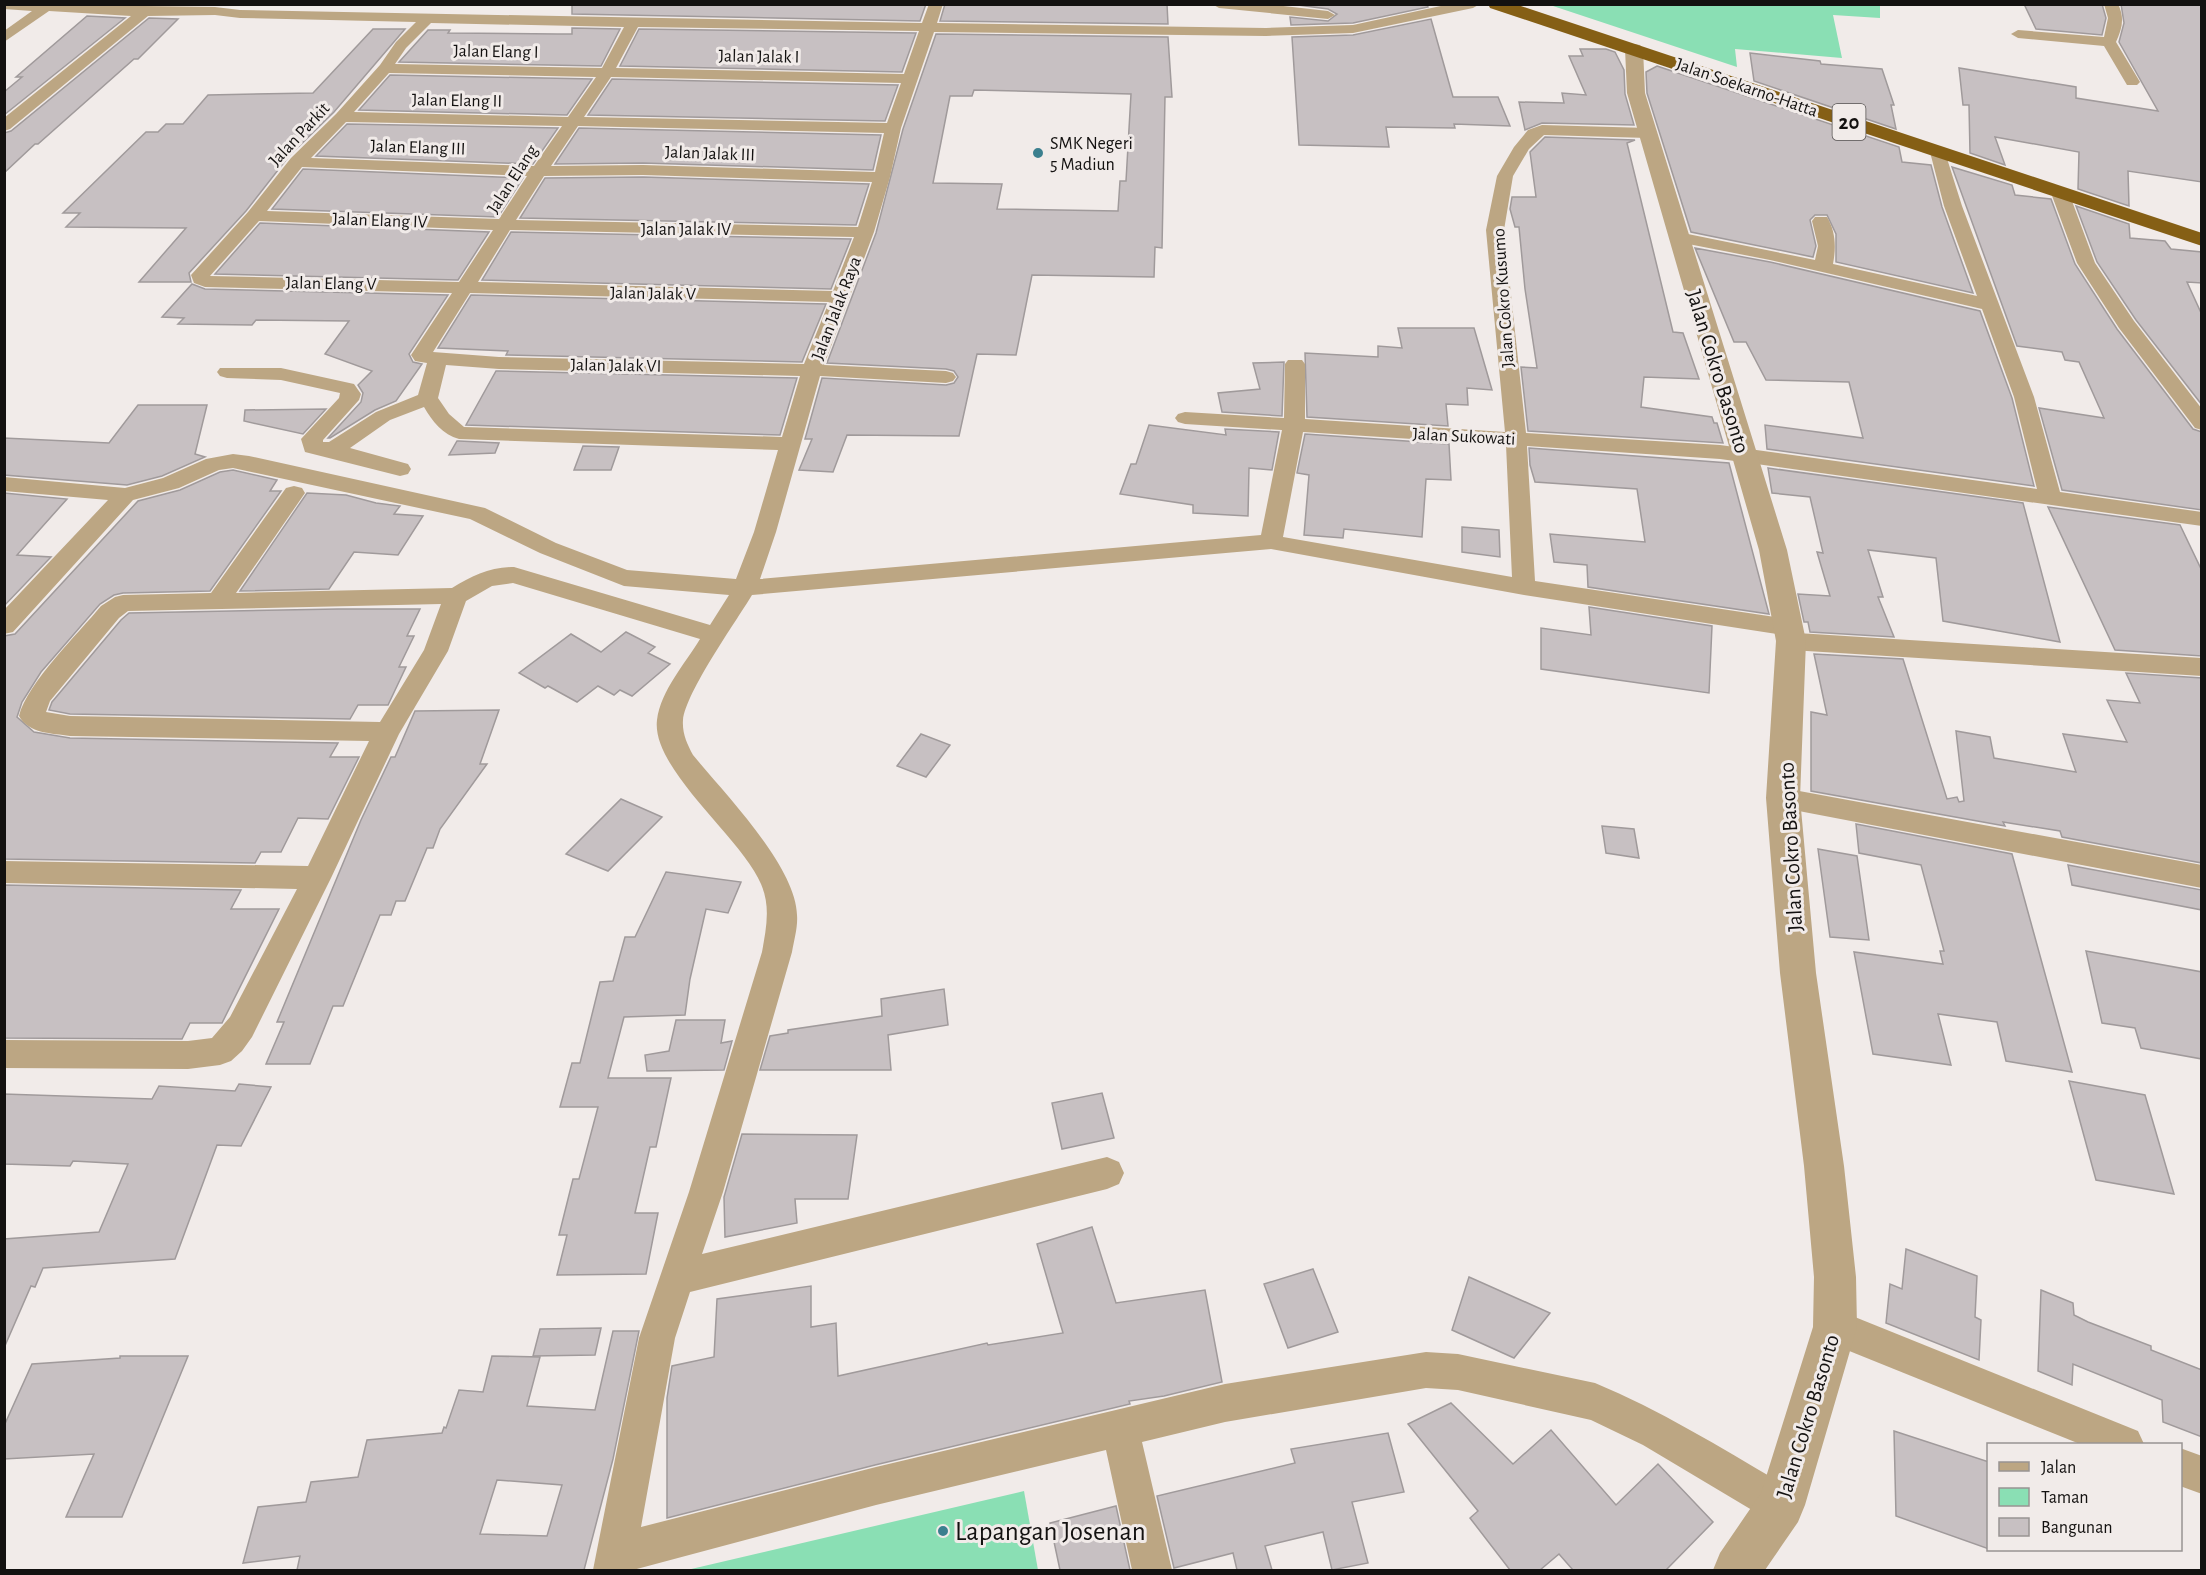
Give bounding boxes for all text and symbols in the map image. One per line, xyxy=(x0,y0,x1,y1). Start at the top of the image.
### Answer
street label: Jalan Elang I xyxy=(453,42,539,62)
street label: Jalan Jalak I xyxy=(718,47,799,67)
street label: Jalan Soekarno-Hatta xyxy=(1673,55,1820,121)
street label: Jalan Elang II xyxy=(412,91,502,111)
street label: Jalan Parkit xyxy=(266,99,334,170)
road number: 20 xyxy=(1832,104,1866,140)
place label: SMK Negeri 5 Madiun xyxy=(1050,135,1133,174)
street label: Jalan Elang III xyxy=(370,137,466,159)
street label: Jalan Elang xyxy=(484,142,542,217)
street label: Jalan Jalak III xyxy=(665,143,755,165)
marker: SMK Negeri 5 Madiun xyxy=(1031,146,1045,160)
street label: Jalan Elang IV xyxy=(332,210,429,232)
street label: Jalan Jalak IV xyxy=(641,221,732,239)
street label: Jalan Cokro Kusumo xyxy=(1490,227,1518,368)
street label: Jalan Jalak Raya xyxy=(809,254,865,363)
street label: Jalan Elang V xyxy=(285,274,377,294)
street label: Jalan Jalak V xyxy=(610,284,697,304)
street label: Jalan Cokro Basonto xyxy=(1683,287,1753,456)
street label: Jalan Jalak VI xyxy=(570,356,662,376)
street label: Jalan Sukowati xyxy=(1412,425,1516,449)
street label: Jalan Cokro Basonto xyxy=(1776,762,1806,932)
street label: Jalan Cokro Basonto xyxy=(1773,1332,1843,1501)
legend xyxy=(1987,1443,2182,1551)
text: Jalan xyxy=(2041,1459,2076,1477)
text: Taman xyxy=(2041,1489,2089,1507)
place label: Lapangan Josenan xyxy=(955,1518,1146,1545)
text: Bangunan xyxy=(2041,1519,2113,1537)
marker: Lapangan Josenan xyxy=(936,1524,950,1538)

